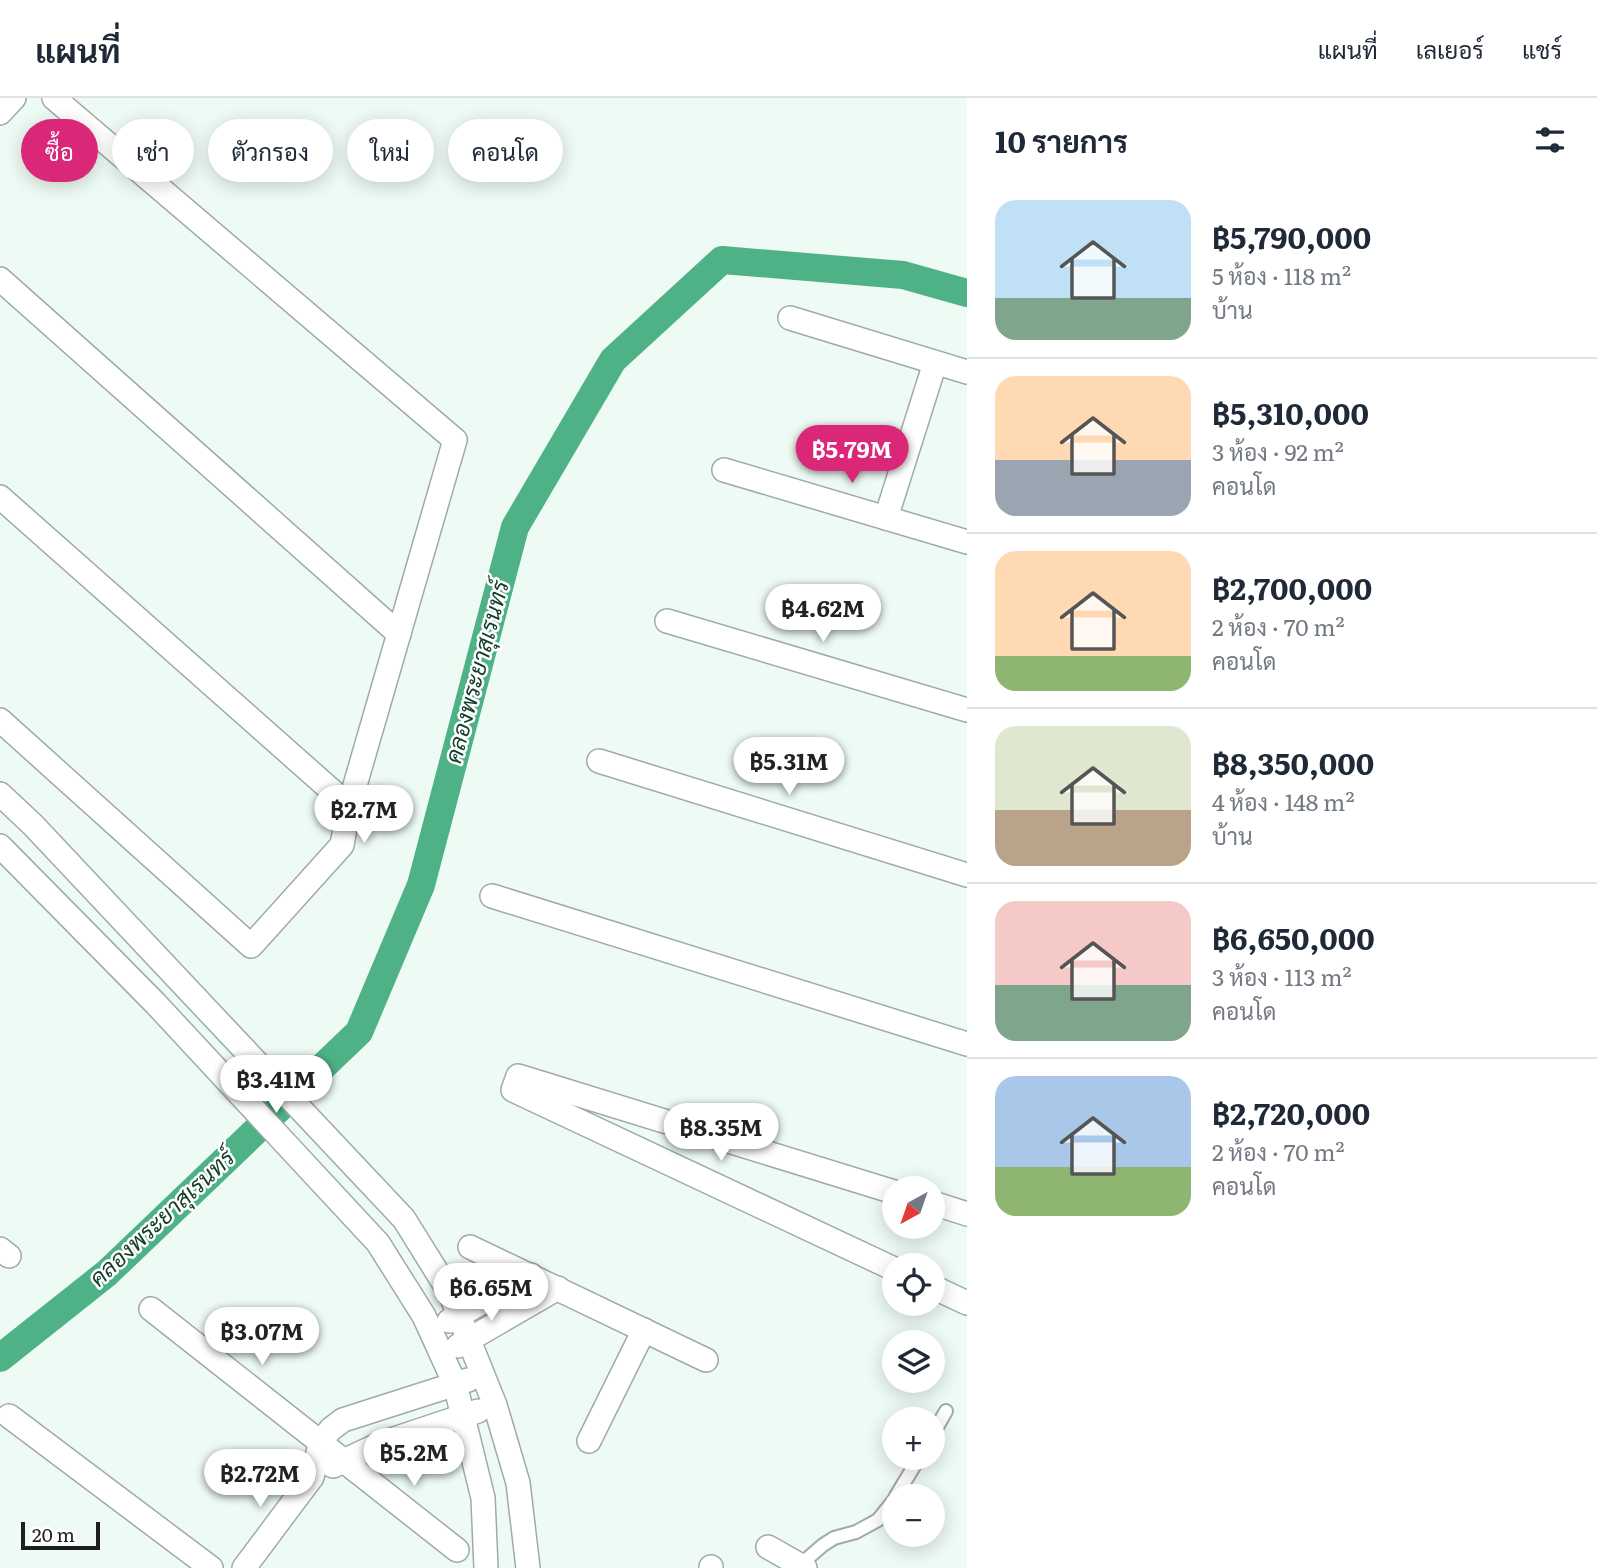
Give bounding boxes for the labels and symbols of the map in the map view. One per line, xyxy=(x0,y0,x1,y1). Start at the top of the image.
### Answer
pin: ฿5.79M xyxy=(795,426,909,485)
water label: คลองพระยาสุเรนทร์ xyxy=(434,573,518,767)
pin: ฿4.62M xyxy=(766,584,880,644)
pin: ฿5.31M xyxy=(732,738,846,797)
pin: ฿2.7M xyxy=(315,786,413,845)
pin: ฿3.41M xyxy=(219,1056,333,1115)
pin: ฿8.35M xyxy=(664,1104,778,1163)
water label: คลองพระยาสุเรนทร์ xyxy=(80,1138,244,1294)
north arrow xyxy=(882,1176,945,1239)
pin: ฿6.65M xyxy=(434,1264,548,1323)
pin: ฿3.07M xyxy=(205,1308,319,1367)
pin: ฿5.2M xyxy=(365,1428,463,1488)
pin: ฿2.72M xyxy=(203,1450,317,1509)
scale bar xyxy=(21,1519,100,1551)

